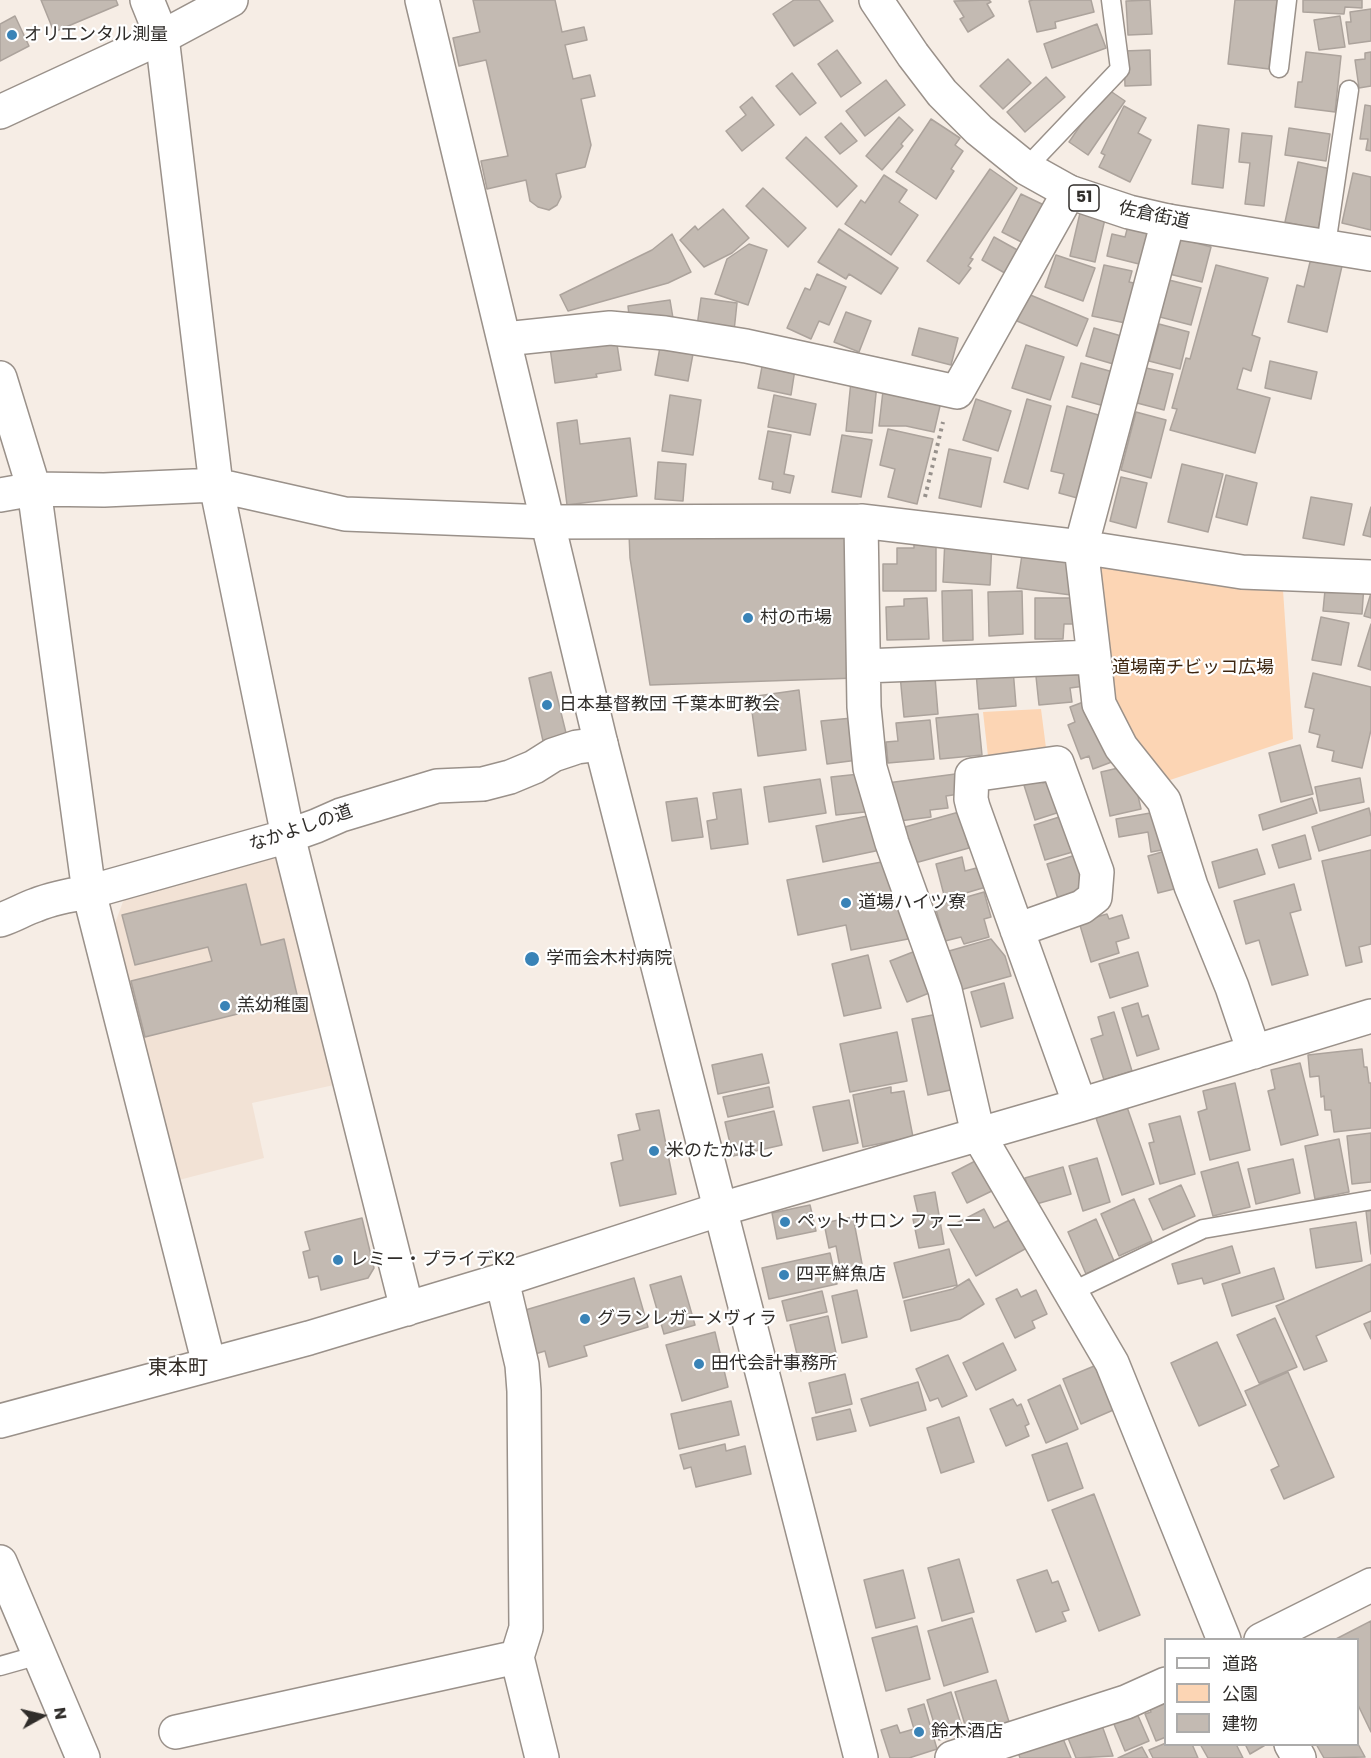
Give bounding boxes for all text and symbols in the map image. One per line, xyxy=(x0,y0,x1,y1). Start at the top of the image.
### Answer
place label: オリエンタル測量 xyxy=(24,24,168,46)
marker: オリエンタル測量 xyxy=(5,28,19,42)
road number: 51 xyxy=(1069,185,1099,211)
street label: 佐倉街道 xyxy=(1117,198,1191,234)
place label: 村の市場 xyxy=(760,607,832,629)
marker: 村の市場 xyxy=(741,611,755,625)
park label: 道場南チビッコ広場 xyxy=(1112,657,1274,679)
place label: 日本基督教団 千葉本町教会 xyxy=(559,694,780,716)
marker: 日本基督教団 千葉本町教会 xyxy=(540,698,554,712)
street label: なかよしの道 xyxy=(246,801,356,857)
place label: 道場ハイツ寮 xyxy=(858,892,966,914)
marker: 道場ハイツ寮 xyxy=(839,896,853,910)
place label: 学而会木村病院 xyxy=(546,948,672,970)
marker: 学而会木村病院 xyxy=(523,950,541,968)
place label: 羔幼稚園 xyxy=(237,995,309,1017)
marker: 羔幼稚園 xyxy=(218,999,232,1013)
place label: 米のたかはし xyxy=(666,1140,774,1162)
marker: 米のたかはし xyxy=(647,1144,661,1158)
place label: ペットサロン ファニー xyxy=(797,1211,982,1233)
marker: ペットサロン ファニー xyxy=(778,1215,792,1229)
place label: レミー・プライデK2 xyxy=(350,1249,515,1271)
marker: レミー・プライデK2 xyxy=(331,1253,345,1267)
place label: 四平鮮魚店 xyxy=(796,1264,886,1286)
marker: 四平鮮魚店 xyxy=(777,1268,791,1282)
place label: グランレガーメヴィラ xyxy=(597,1308,777,1330)
marker: グランレガーメヴィラ xyxy=(578,1312,592,1326)
place label: 田代会計事務所 xyxy=(711,1353,837,1375)
district label: 東本町 xyxy=(148,1357,208,1381)
marker: 田代会計事務所 xyxy=(692,1357,706,1371)
legend xyxy=(1164,1638,1359,1746)
text: 道路 xyxy=(1222,1651,1258,1676)
text: 公園 xyxy=(1222,1681,1258,1706)
north arrow xyxy=(12,1686,72,1746)
text: N xyxy=(48,1706,73,1721)
text: 建物 xyxy=(1222,1711,1258,1736)
place label: 鈴木酒店 xyxy=(931,1721,1003,1743)
marker: 鈴木酒店 xyxy=(912,1725,926,1739)

